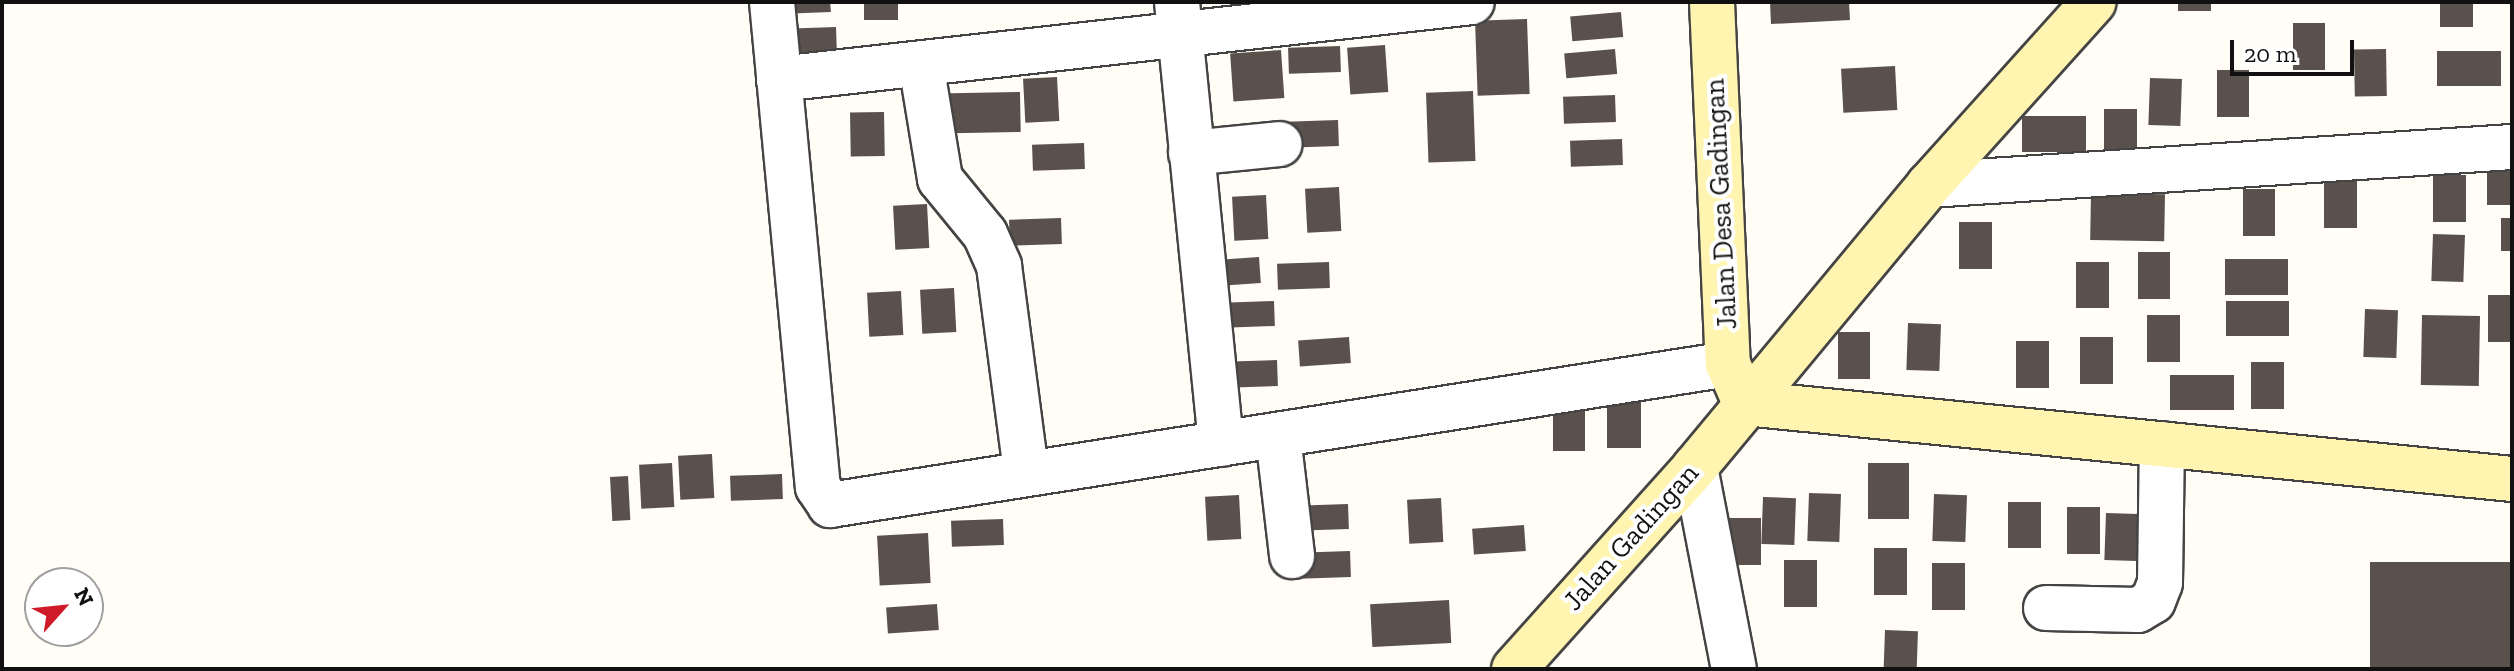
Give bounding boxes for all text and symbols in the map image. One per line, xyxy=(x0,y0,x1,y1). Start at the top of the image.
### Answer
scale bar xyxy=(2234,24,2358,74)
text: 20 m xyxy=(2244,39,2296,68)
street label: Jalan Desa Gadingan xyxy=(1698,78,1744,330)
street label: Jalan Gadingan xyxy=(1556,457,1706,617)
north arrow xyxy=(24,567,104,647)
text: N xyxy=(68,583,100,610)

